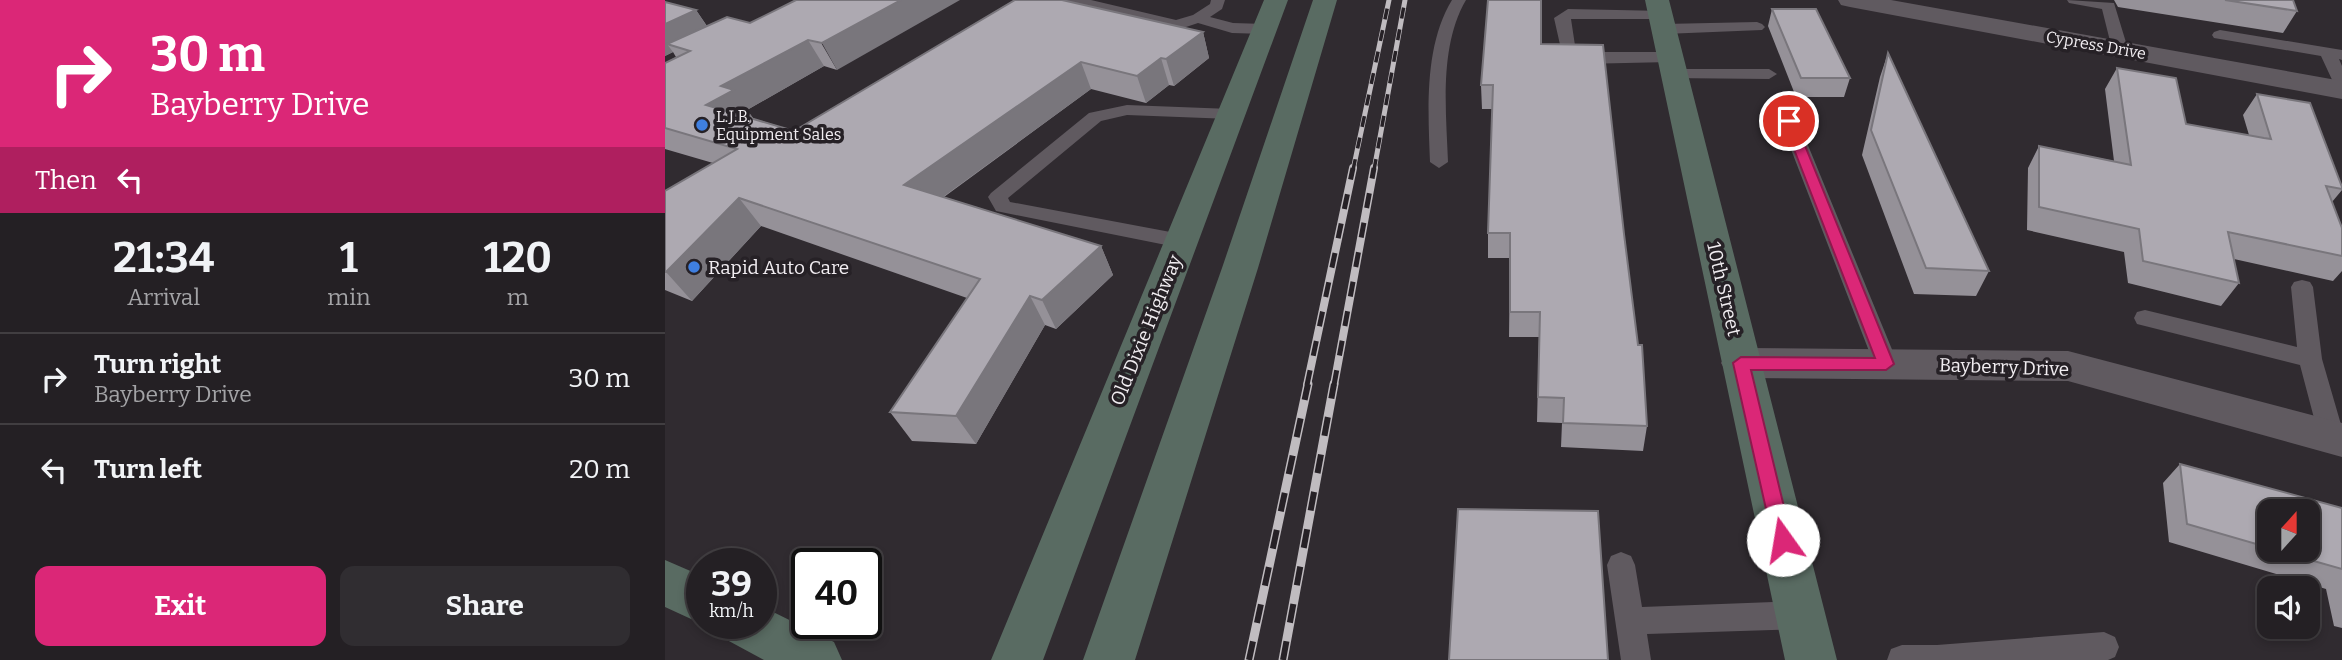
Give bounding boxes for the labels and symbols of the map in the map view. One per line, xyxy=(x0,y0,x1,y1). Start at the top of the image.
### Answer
street label: Cypress Drive xyxy=(2044,27,2148,63)
pin xyxy=(1759,91,1819,151)
place label: L.J.B. Equipment Sales xyxy=(716,107,841,144)
marker: L.J.B. Equipment Sales xyxy=(694,117,710,133)
street label: 10th Street xyxy=(1702,240,1746,338)
street label: Old Dixie Highway xyxy=(1105,250,1187,409)
place label: Rapid Auto Care xyxy=(708,256,849,279)
marker: Rapid Auto Care xyxy=(686,259,702,275)
street label: Bayberry Drive xyxy=(1938,353,2070,381)
north arrow xyxy=(2257,499,2321,562)
position arrow xyxy=(1746,503,1820,577)
speed limit sign: 40 xyxy=(791,548,882,639)

